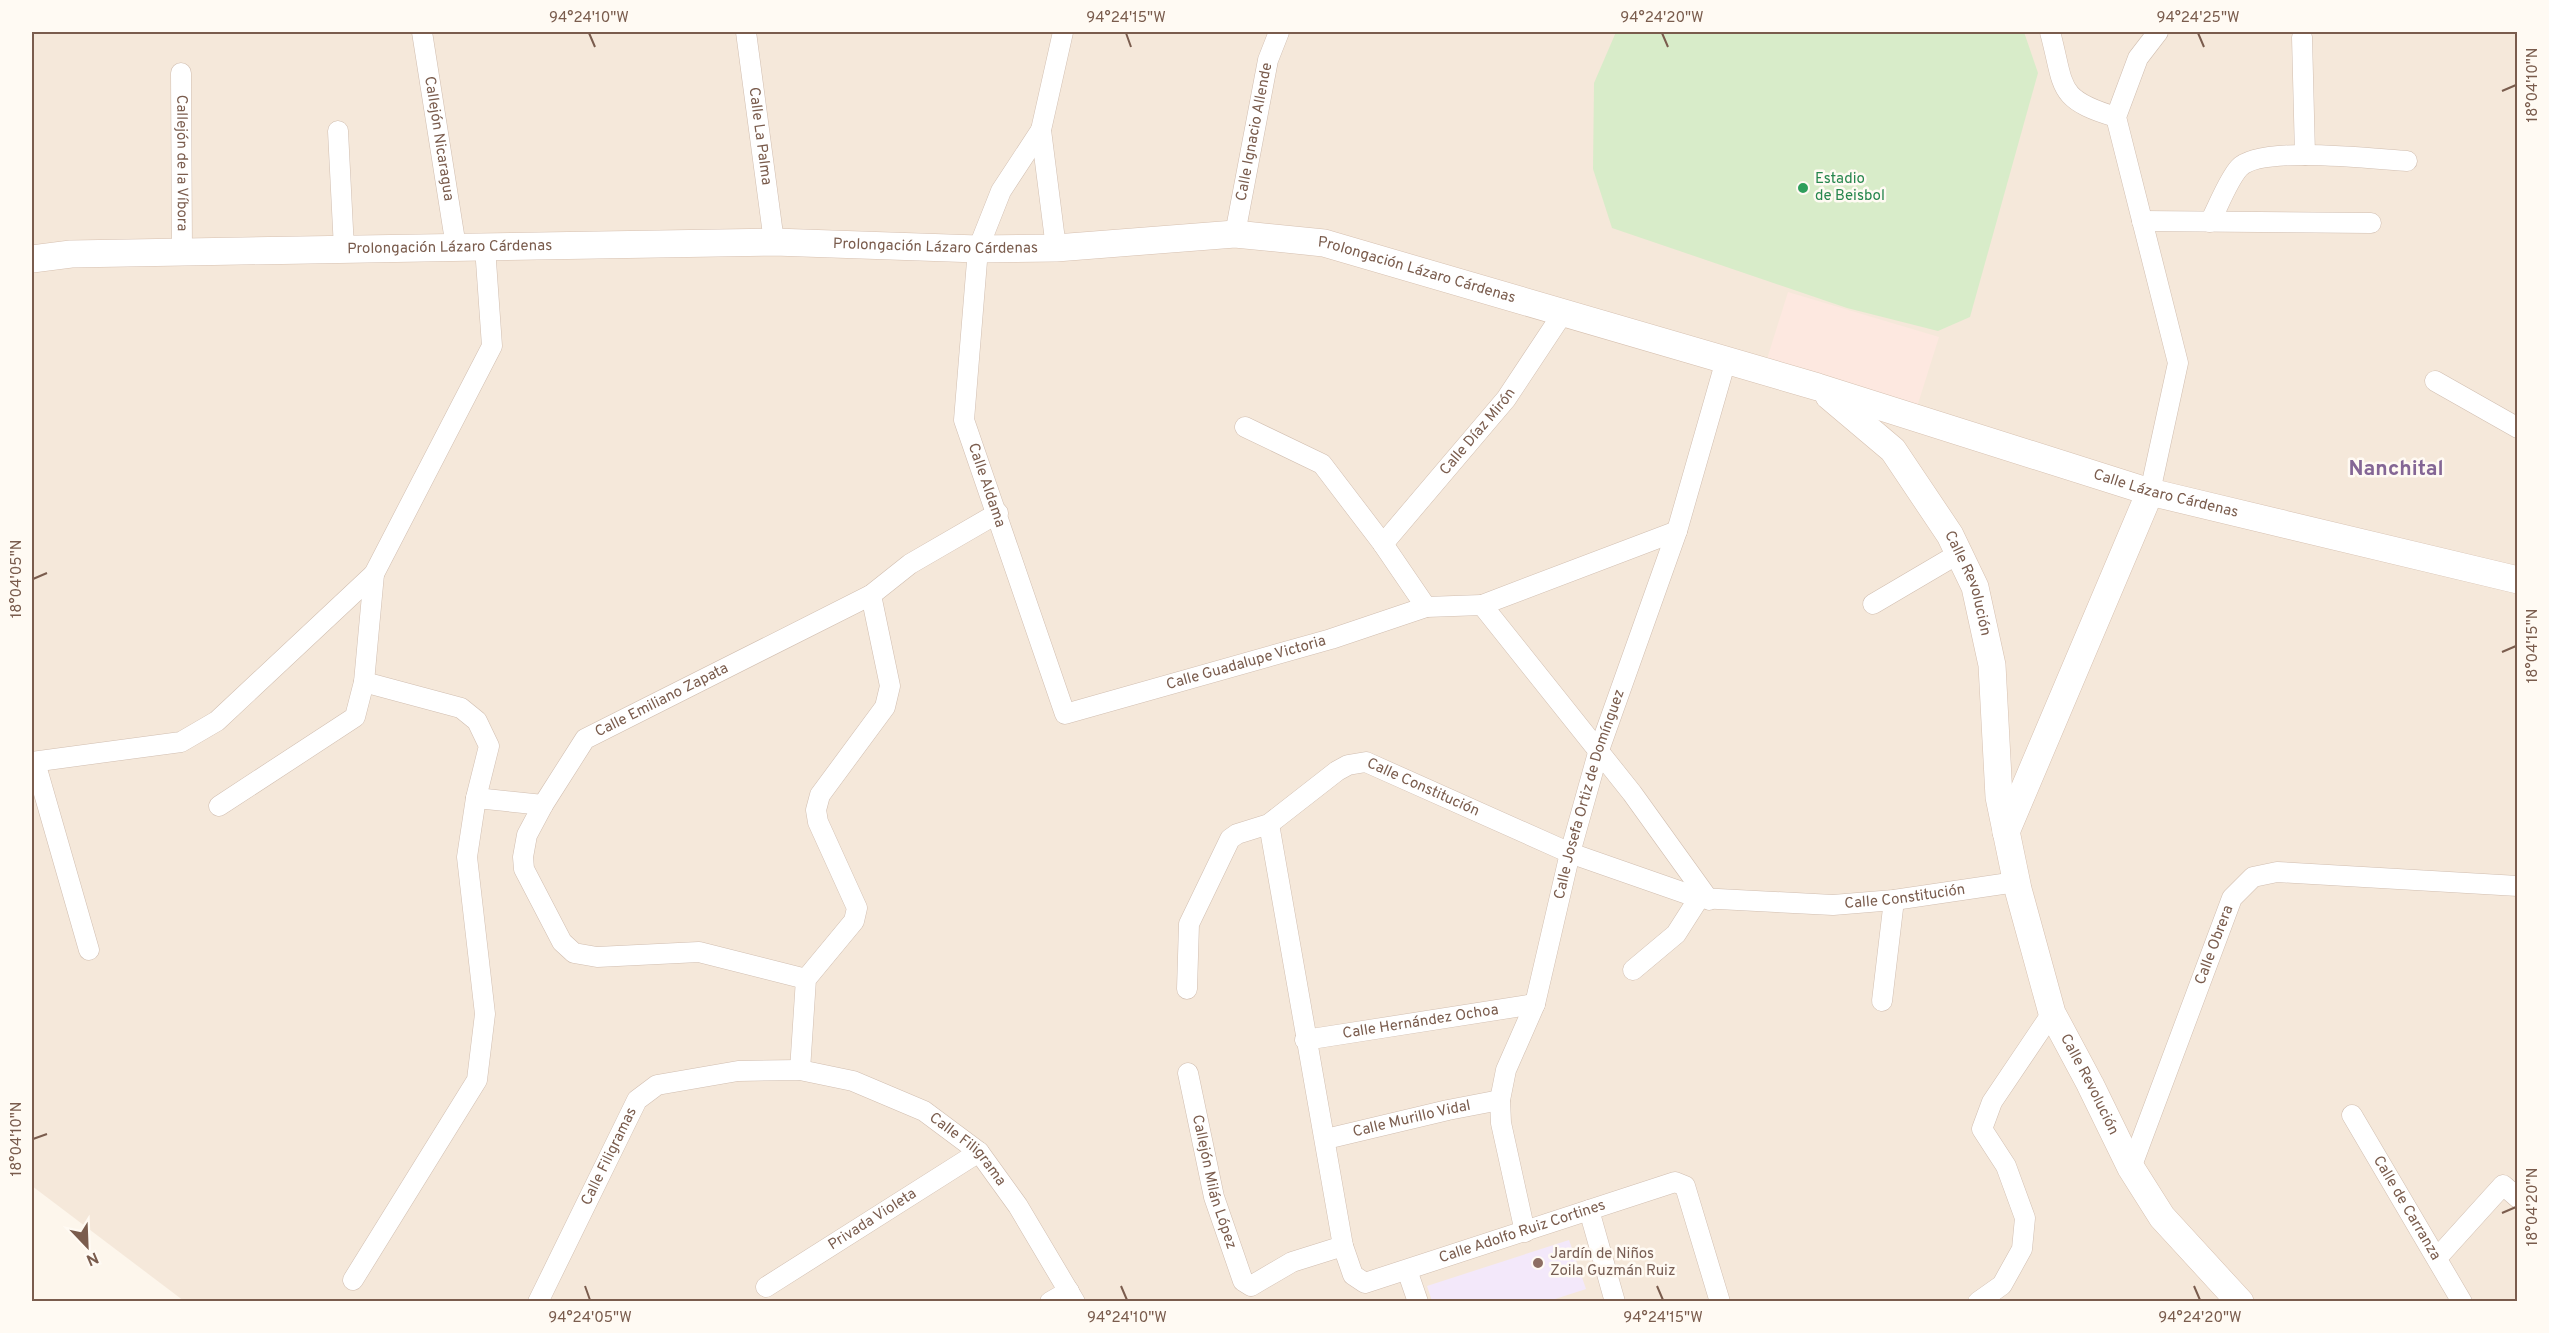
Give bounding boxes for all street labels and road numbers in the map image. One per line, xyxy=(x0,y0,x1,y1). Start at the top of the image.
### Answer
street label: Calle Ignacio Allende xyxy=(1232,61,1277,203)
street label: Callejón Nicaragua xyxy=(420,75,458,202)
street label: Calle La Palma xyxy=(744,86,776,186)
street label: Callejón de la Víbora xyxy=(172,95,191,231)
street label: Prolongación Lázaro Cárdenas xyxy=(1317,233,1518,308)
street label: Prolongación Lázaro Cárdenas xyxy=(833,235,1038,259)
street label: Prolongación Lázaro Cárdenas xyxy=(347,236,552,259)
street label: Calle Díaz Mirón xyxy=(1436,385,1520,479)
street label: Calle Aldama xyxy=(963,441,1010,530)
street label: Calle Lázaro Cárdenas xyxy=(2091,465,2240,522)
street label: Calle Revolución xyxy=(1940,528,1995,638)
street label: Calle Guadalupe Victoria xyxy=(1164,631,1328,694)
street label: Calle Emiliano Zapata xyxy=(592,659,732,742)
street label: Calle Josefa Ortiz de Domínguez xyxy=(1550,687,1629,901)
street label: Calle Constitución xyxy=(1364,754,1482,821)
street label: Calle Constitución xyxy=(1844,880,1966,914)
street label: Calle Obrera xyxy=(2191,903,2238,988)
street label: Calle Hernández Ochoa xyxy=(1341,1000,1500,1043)
street label: Calle Revolución xyxy=(2056,1031,2123,1138)
street label: Calle Murillo Vidal xyxy=(1351,1096,1472,1142)
street label: Calle Filigramas xyxy=(577,1104,641,1209)
street label: Calle Filigrama xyxy=(925,1109,1010,1190)
street label: Callejón Milán López xyxy=(1187,1113,1241,1252)
street label: Calle de Carranza xyxy=(2369,1152,2445,1264)
street label: Privada Violeta xyxy=(825,1184,920,1255)
street label: Calle Adolfo Ruiz Cortines xyxy=(1437,1196,1608,1268)

